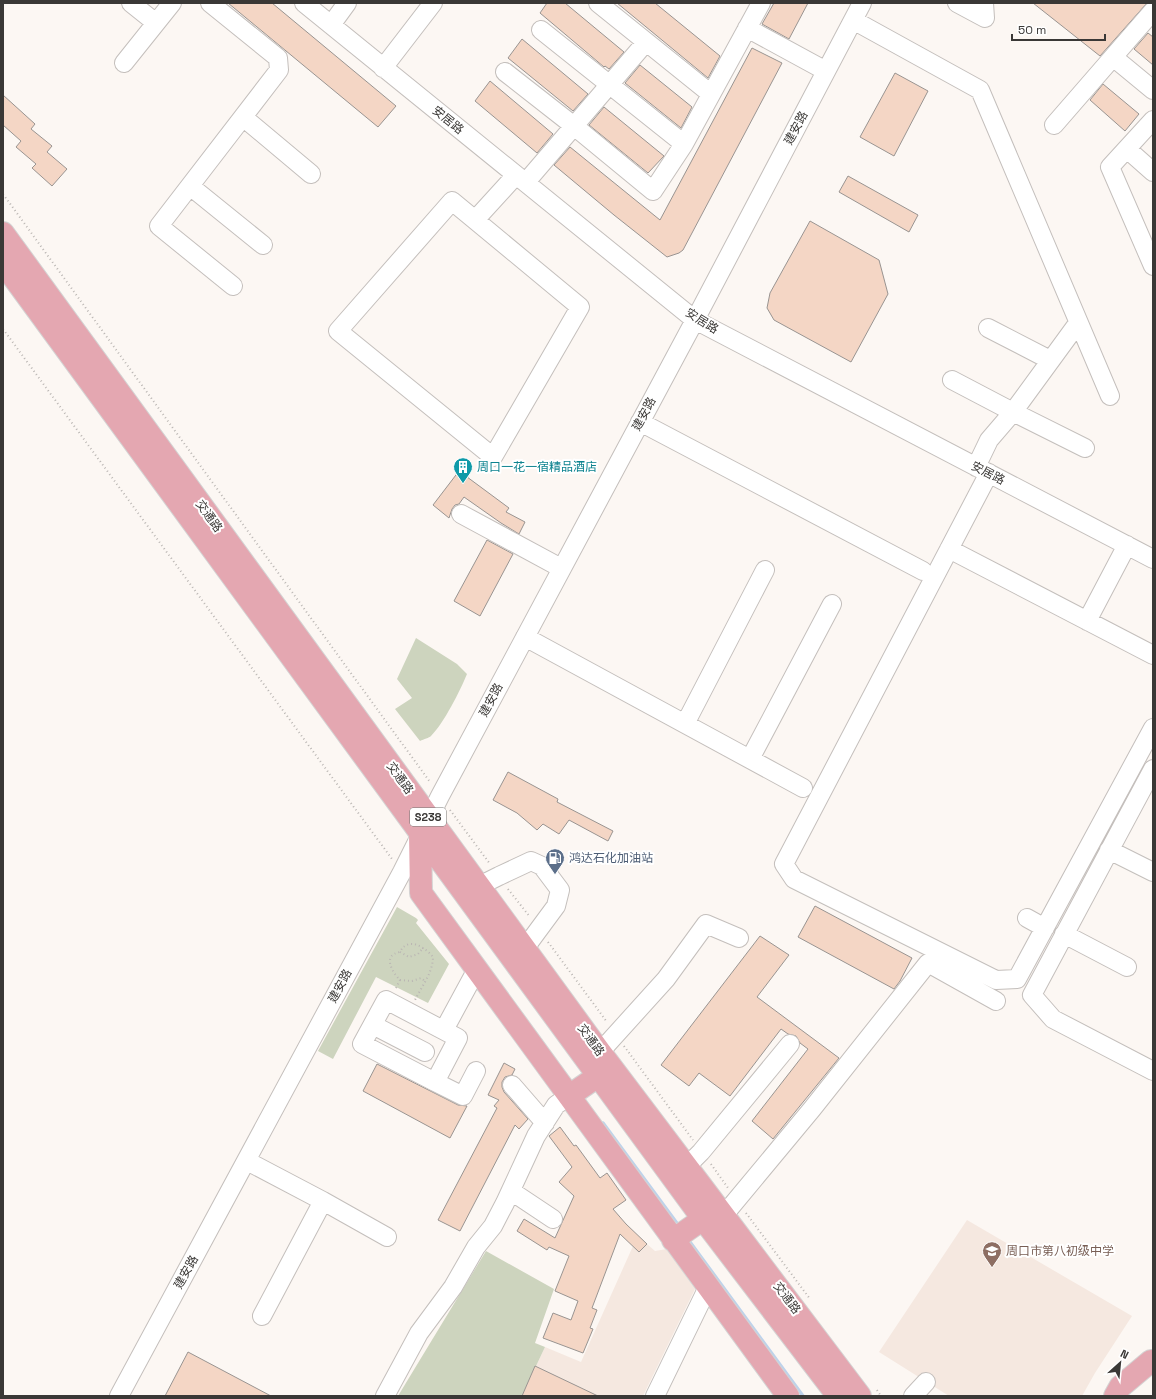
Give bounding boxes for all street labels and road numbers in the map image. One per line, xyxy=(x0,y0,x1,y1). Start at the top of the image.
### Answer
street label: 安居路 xyxy=(429,102,467,138)
street label: 建安路 xyxy=(780,108,812,148)
street label: 安居路 xyxy=(682,305,722,337)
street label: 建安路 xyxy=(628,394,660,434)
street label: 安居路 xyxy=(968,458,1008,488)
street label: 交通路 xyxy=(192,497,226,535)
street label: 建安路 xyxy=(475,680,507,720)
street label: 交通路 xyxy=(383,759,417,797)
road number: S238 xyxy=(410,808,446,826)
street label: 建安路 xyxy=(324,966,356,1006)
street label: 交通路 xyxy=(574,1021,608,1059)
street label: 建安路 xyxy=(170,1252,202,1292)
street label: 交通路 xyxy=(770,1279,804,1317)

